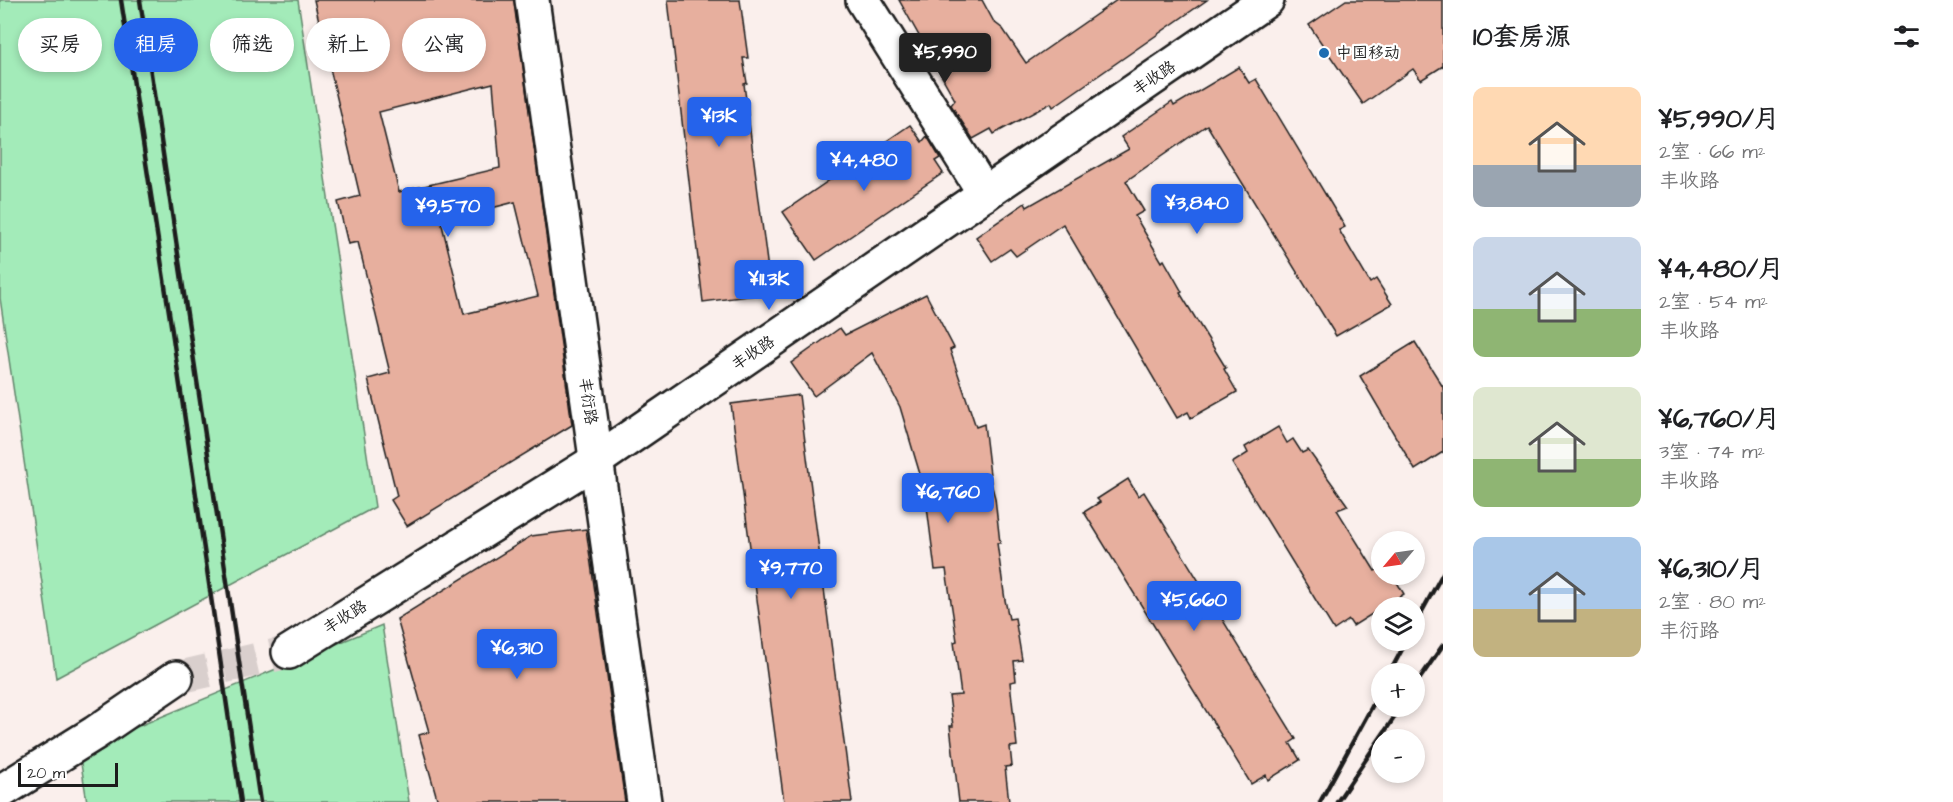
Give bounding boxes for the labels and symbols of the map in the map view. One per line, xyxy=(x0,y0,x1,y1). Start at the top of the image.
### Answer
pin: ¥5,990 xyxy=(896,33,994,84)
place label: 中国移动 xyxy=(1336,42,1400,64)
marker: 中国移动 xyxy=(1317,46,1331,60)
street label: 丰收路 xyxy=(1128,55,1180,101)
pin: ¥13K xyxy=(683,97,755,148)
pin: ¥4,480 xyxy=(815,141,913,192)
pin: ¥3,840 xyxy=(1148,184,1246,235)
pin: ¥9,570 xyxy=(399,187,497,238)
pin: ¥11.3K xyxy=(720,260,818,311)
street label: 丰收路 xyxy=(727,330,779,376)
street label: 丰衍路 xyxy=(574,376,602,426)
pin: ¥6,760 xyxy=(899,473,997,524)
north arrow xyxy=(1371,531,1425,585)
pin: ¥9,770 xyxy=(742,549,840,600)
pin: ¥5,660 xyxy=(1145,581,1243,632)
street label: 丰收路 xyxy=(319,595,371,639)
pin: ¥6,310 xyxy=(468,629,566,680)
scale bar xyxy=(18,760,118,788)

